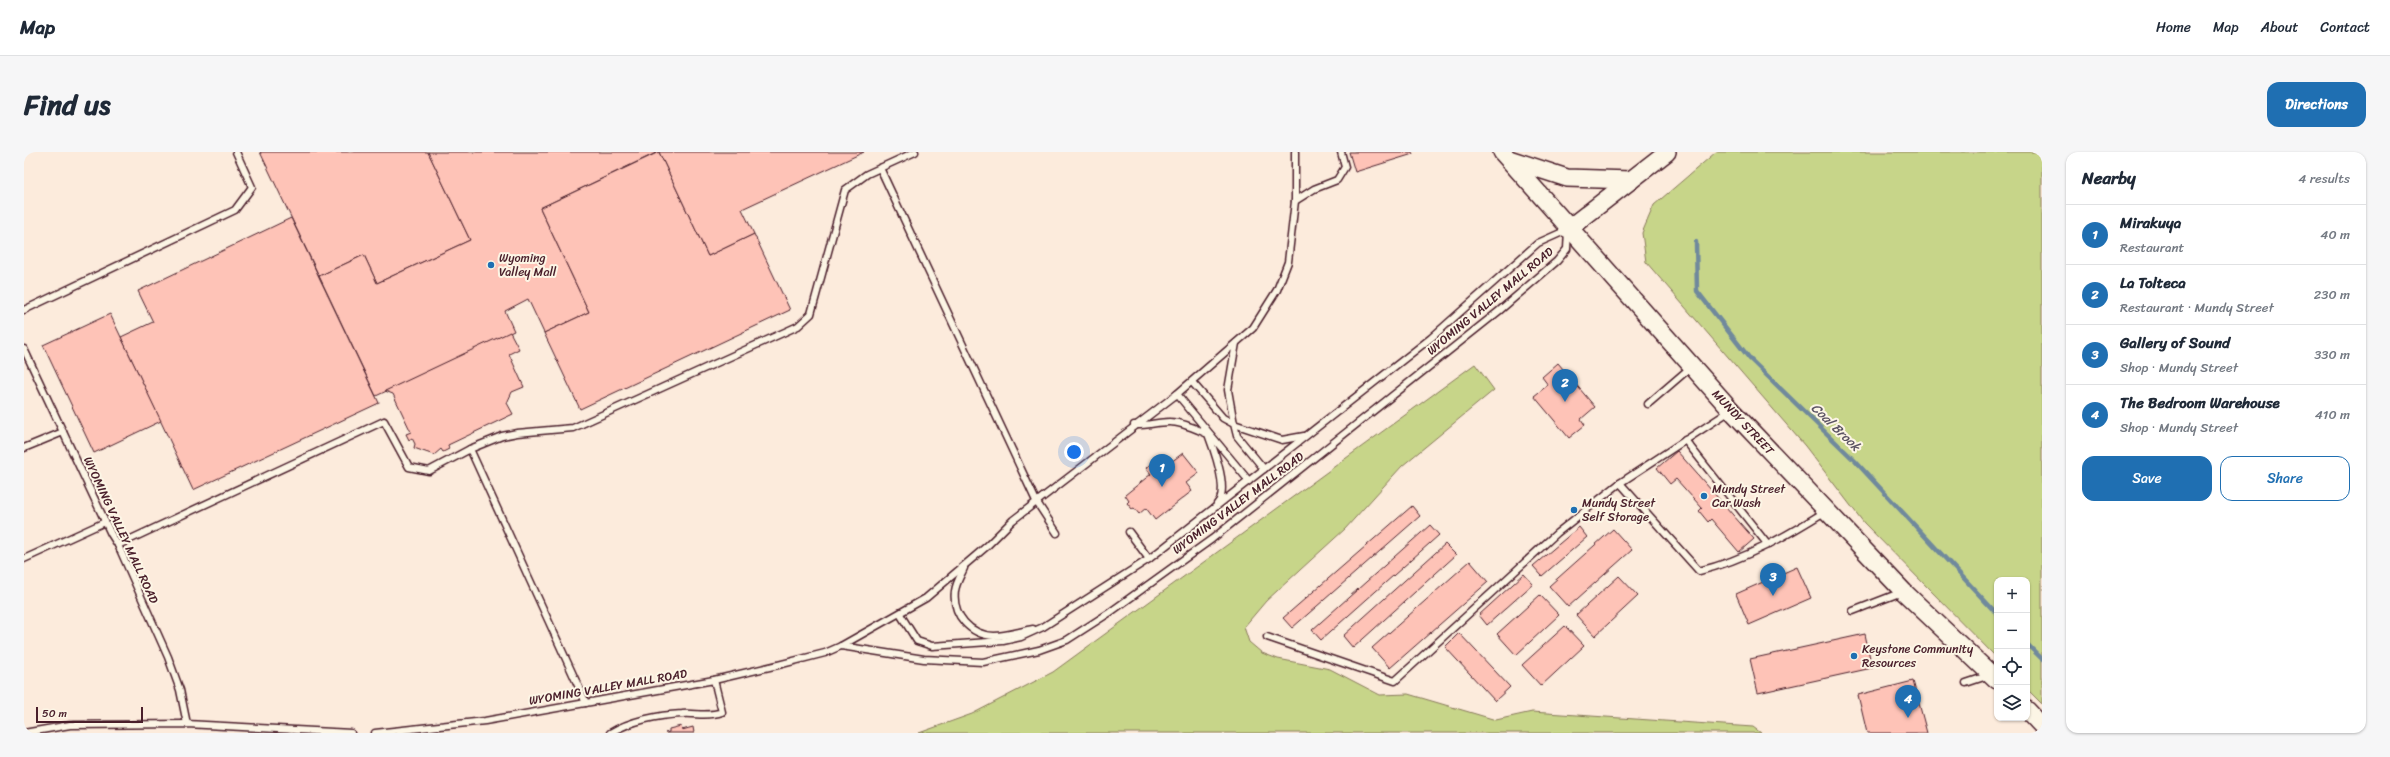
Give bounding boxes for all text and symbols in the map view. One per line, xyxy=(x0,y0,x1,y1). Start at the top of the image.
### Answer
text: Map xyxy=(20,11,55,44)
text: Home xyxy=(2156,15,2191,40)
text: Map xyxy=(2213,15,2239,40)
text: About xyxy=(2261,15,2298,40)
text: Contact xyxy=(2320,15,2370,40)
text: Find us xyxy=(24,80,111,129)
button: Directions xyxy=(2267,82,2366,127)
text: Nearby xyxy=(2082,163,2136,193)
text: 4 results xyxy=(2298,167,2350,190)
text: Mirakuya xyxy=(2120,210,2181,236)
text: 1 xyxy=(2092,223,2098,246)
text: 40 m xyxy=(2320,223,2350,246)
text: Restaurant xyxy=(2120,236,2184,259)
street label: WYOMING VALLEY MALL ROAD xyxy=(1422,241,1559,361)
place label: Wyoming Valley Mall xyxy=(499,247,557,283)
marker: Wyoming Valley Mall xyxy=(486,260,496,270)
text: La Tolteca xyxy=(2120,270,2186,296)
text: 2 xyxy=(2091,283,2099,306)
text: 230 m xyxy=(2314,283,2350,306)
text: Restaurant · Mundy Street xyxy=(2120,296,2274,319)
text: Gallery of Sound xyxy=(2120,330,2230,356)
text: 3 xyxy=(2091,343,2099,366)
text: 330 m xyxy=(2314,343,2350,366)
text: Shop · Mundy Street xyxy=(2120,356,2238,379)
pin: 2 xyxy=(1552,369,1578,402)
street label: MUNDY STREET xyxy=(1706,384,1780,461)
text: The Bedroom Warehouse xyxy=(2120,390,2280,416)
water label: Coal Brook xyxy=(1806,397,1867,458)
text: 4 xyxy=(2091,403,2099,426)
text: 410 m xyxy=(2315,403,2350,426)
text: Shop · Mundy Street xyxy=(2120,416,2238,439)
your location xyxy=(1064,442,1084,462)
street label: WYOMING VALLEY MALL ROAD xyxy=(1167,445,1309,560)
street label: WYOMING VALLEY MALL ROAD xyxy=(77,453,165,608)
pin: 1 xyxy=(1149,454,1175,487)
button: Save xyxy=(2082,456,2212,501)
button: Share xyxy=(2220,456,2350,501)
place label: Mundy Street Car Wash xyxy=(1712,478,1786,514)
marker: Mundy Street Car Wash xyxy=(1699,491,1709,501)
place label: Mundy Street Self Storage xyxy=(1582,492,1656,528)
marker: Mundy Street Self Storage xyxy=(1569,505,1579,515)
pin: 3 xyxy=(1760,563,1786,596)
map controls xyxy=(1994,577,2030,721)
button: + xyxy=(1994,577,2030,613)
button: − xyxy=(1994,613,2030,649)
place label: Keystone Community Resources xyxy=(1862,638,1974,674)
button: locate xyxy=(1994,649,2030,685)
marker: Keystone Community Resources xyxy=(1849,651,1859,661)
street label: WYOMING VALLEY MALL ROAD xyxy=(527,662,690,712)
pin: 4 xyxy=(1895,685,1921,718)
button: layers xyxy=(1994,685,2030,721)
text: 50 m xyxy=(42,704,67,723)
scale bar xyxy=(36,705,143,724)

